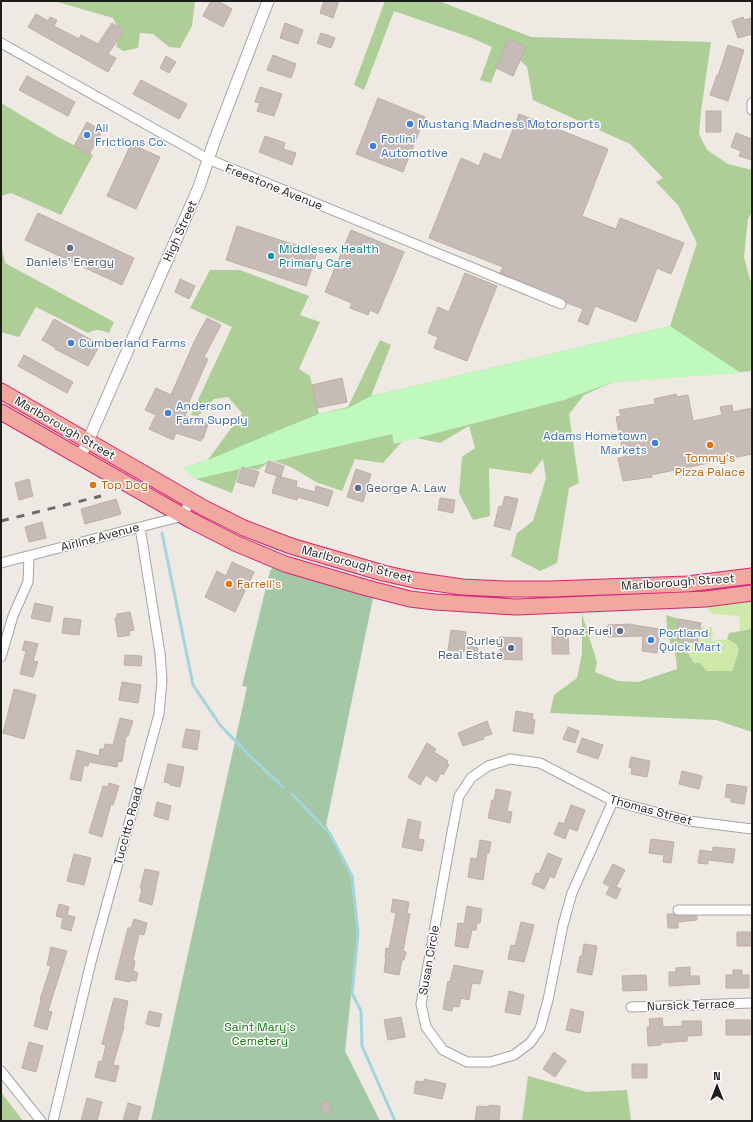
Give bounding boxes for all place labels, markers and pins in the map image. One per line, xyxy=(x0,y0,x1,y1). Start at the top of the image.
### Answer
place label: Mustang Madness Motorsports xyxy=(418,116,600,132)
marker: Mustang Madness Motorsports xyxy=(405,119,415,129)
place label: All Frictions Co. xyxy=(95,120,167,150)
marker: All Frictions Co. xyxy=(82,130,92,140)
place label: Forlini Automotive xyxy=(381,131,448,161)
marker: Forlini Automotive xyxy=(368,141,378,151)
place label: Middlesex Health Primary Care xyxy=(279,241,379,271)
marker: Daniels' Energy xyxy=(65,243,75,253)
marker: Middlesex Health Primary Care xyxy=(266,251,276,261)
place label: Daniels' Energy xyxy=(26,254,114,270)
place label: Cumberland Farms xyxy=(79,335,186,351)
marker: Cumberland Farms xyxy=(66,338,76,348)
place label: Anderson Farm Supply xyxy=(176,398,248,428)
marker: Anderson Farm Supply xyxy=(163,408,173,418)
place label: Adams Hometown Markets xyxy=(543,428,647,458)
marker: Adams Hometown Markets xyxy=(650,438,660,448)
marker: Tommy's Pizza Palace xyxy=(705,440,715,450)
place label: Tommy's Pizza Palace xyxy=(675,450,745,480)
place label: Top Dog xyxy=(101,477,148,493)
marker: Top Dog xyxy=(88,480,98,490)
place label: George A. Law xyxy=(366,480,447,496)
marker: George A. Law xyxy=(353,483,363,493)
place label: Farrell's xyxy=(237,576,281,592)
marker: Farrell's xyxy=(224,579,234,589)
place label: Topaz Fuel xyxy=(551,623,612,639)
place label: Portland Quick Mart xyxy=(659,625,721,655)
marker: Topaz Fuel xyxy=(615,626,625,636)
place label: Curley Real Estate xyxy=(438,633,503,663)
marker: Portland Quick Mart xyxy=(646,635,656,645)
marker: Curley Real Estate xyxy=(506,643,516,653)

